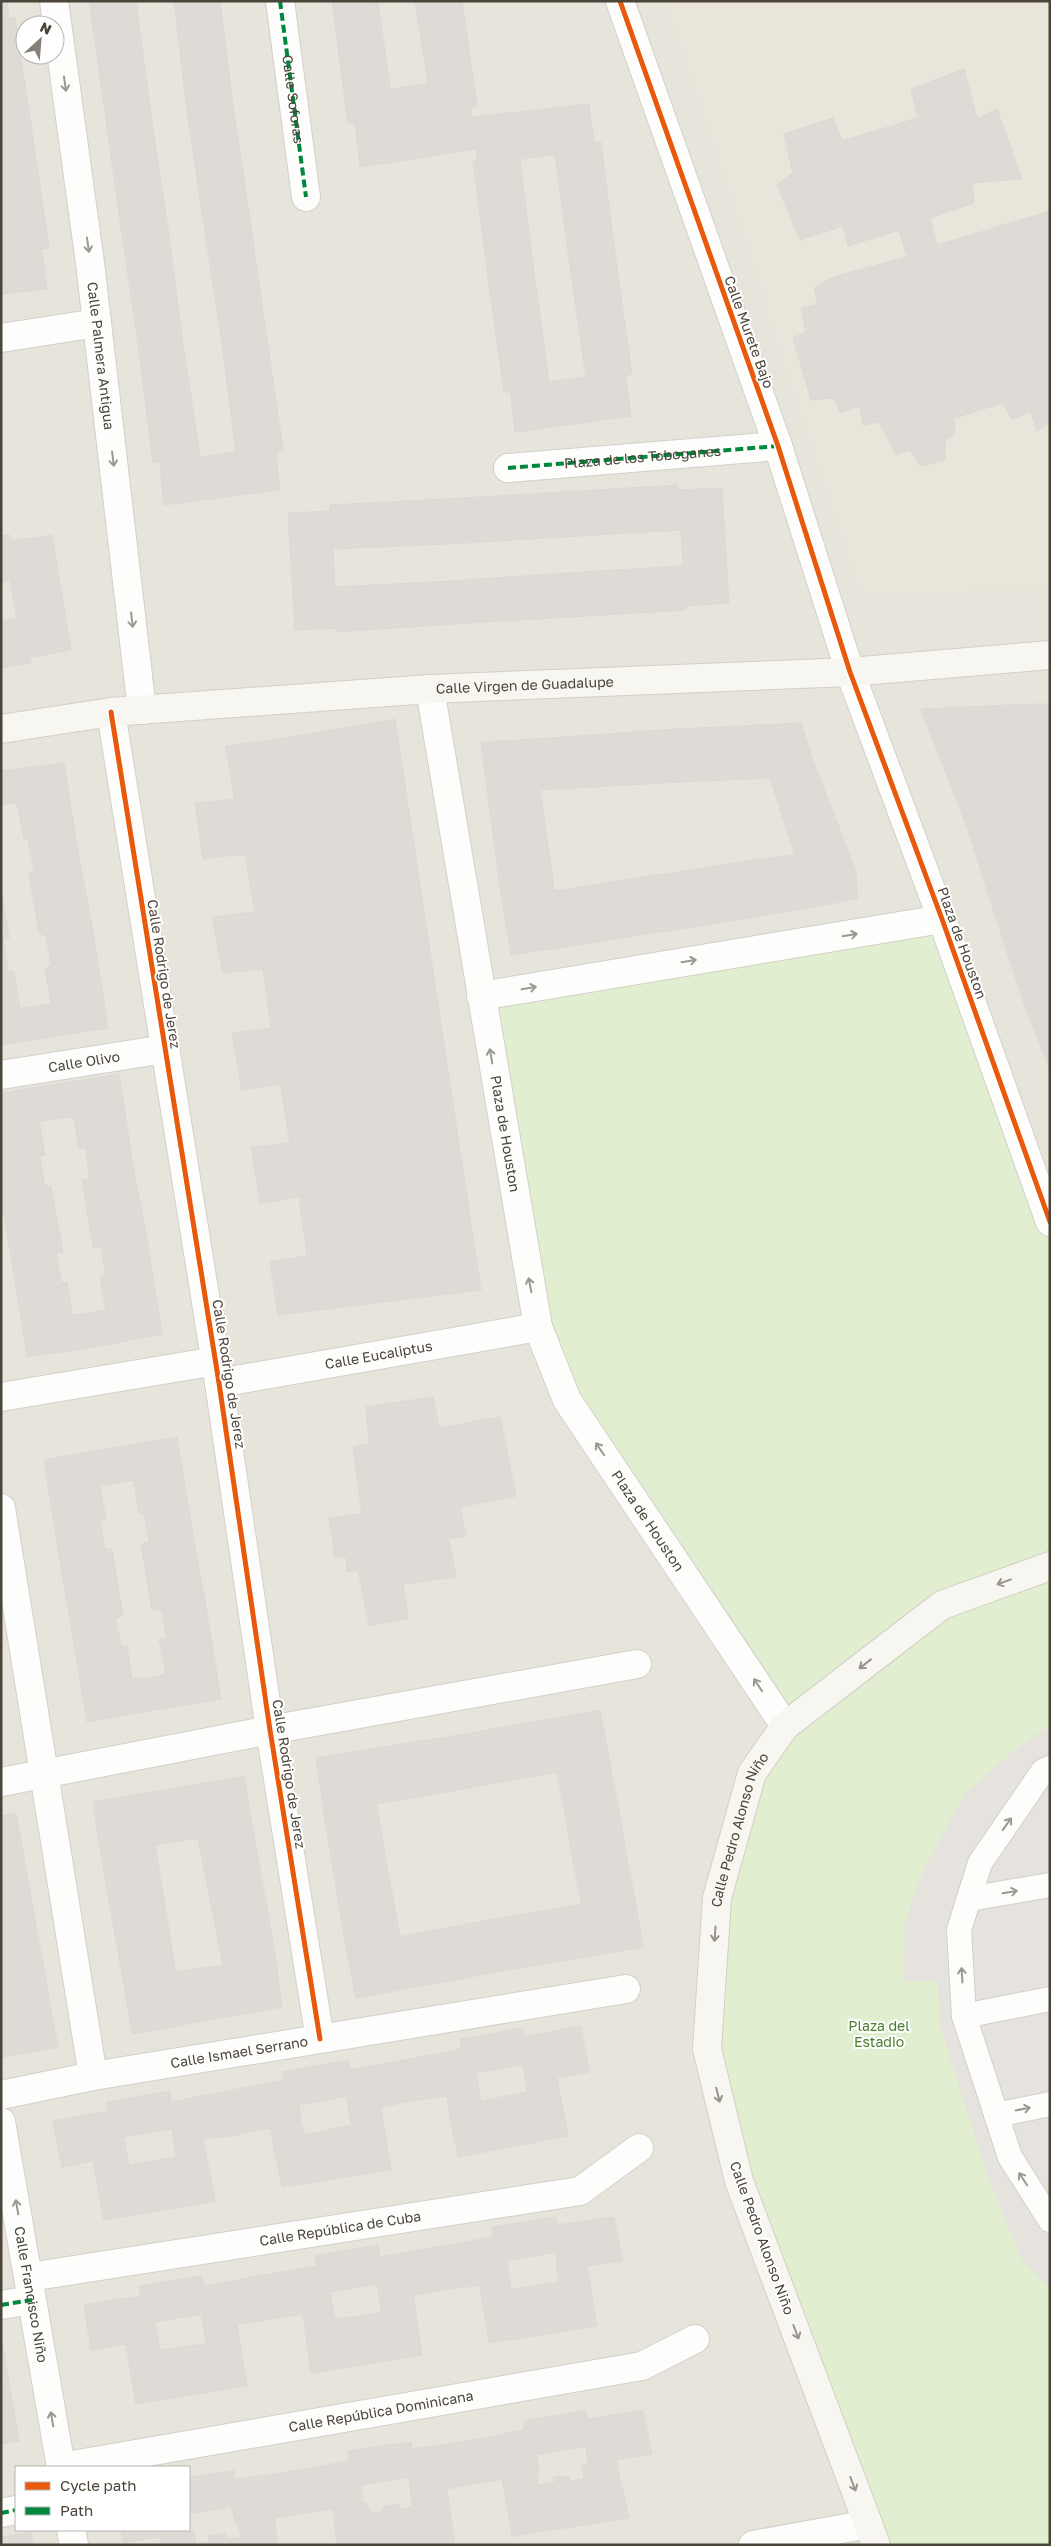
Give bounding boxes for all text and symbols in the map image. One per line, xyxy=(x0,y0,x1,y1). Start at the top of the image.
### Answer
north arrow xyxy=(15,15,65,65)
text: N xyxy=(37,18,54,38)
street label: Calle Soforas xyxy=(279,54,308,144)
one-way arrow xyxy=(61,76,71,92)
one-way arrow xyxy=(83,237,93,253)
street label: Calle Murete Bajo xyxy=(721,273,778,390)
street label: Calle Palmera Antigua xyxy=(84,281,118,431)
street label: Plaza de los Toboganes xyxy=(563,442,722,471)
one-way arrow xyxy=(108,450,118,466)
one-way arrow xyxy=(127,612,137,628)
street label: Calle Virgen de Guadalupe xyxy=(435,673,614,697)
street label: Plaza de Houston xyxy=(934,885,991,1001)
street label: Calle Rodrigo de Jerez xyxy=(144,898,185,1050)
one-way arrow xyxy=(841,929,857,939)
one-way arrow xyxy=(681,956,697,966)
one-way arrow xyxy=(521,983,537,993)
street label: Calle Olivo xyxy=(47,1047,121,1075)
one-way arrow xyxy=(486,1048,496,1064)
street label: Plaza de Houston xyxy=(488,1074,524,1193)
one-way arrow xyxy=(524,1277,534,1293)
street label: Calle Rodrigo de Jerez xyxy=(209,1298,250,1450)
street label: Calle Eucaliptus xyxy=(323,1337,434,1372)
one-way arrow xyxy=(595,1442,605,1456)
street label: Plaza de Houston xyxy=(608,1467,688,1574)
one-way arrow xyxy=(996,1578,1012,1588)
one-way arrow xyxy=(859,1658,872,1669)
one-way arrow xyxy=(753,1679,763,1693)
street label: Calle Rodrigo de Jerez xyxy=(269,1698,310,1850)
street label: Calle Pedro Alonso Niño xyxy=(707,1749,772,1908)
one-way arrow xyxy=(1002,1817,1012,1831)
one-way arrow xyxy=(1001,1887,1017,1897)
one-way arrow xyxy=(710,1926,719,1942)
one-way arrow xyxy=(957,1967,966,1983)
park label: Plaza del Estadio xyxy=(848,2017,910,2050)
street label: Calle Ismael Serrano xyxy=(169,2032,309,2071)
one-way arrow xyxy=(714,2087,723,2103)
one-way arrow xyxy=(1014,2104,1030,2113)
street label: Calle Pedro Alonso Niño xyxy=(727,2159,798,2317)
one-way arrow xyxy=(1018,2172,1028,2186)
one-way arrow xyxy=(11,2200,21,2216)
street label: Calle República de Cuba xyxy=(258,2207,422,2249)
street label: Calle Francisco Niño xyxy=(11,2225,52,2364)
one-way arrow xyxy=(792,2324,801,2339)
street label: Calle República Dominicana xyxy=(287,2386,475,2435)
one-way arrow xyxy=(47,2412,57,2428)
legend xyxy=(15,2466,190,2531)
text: Cycle path xyxy=(60,2476,136,2494)
one-way arrow xyxy=(849,2476,858,2492)
text: Path xyxy=(60,2501,93,2519)

